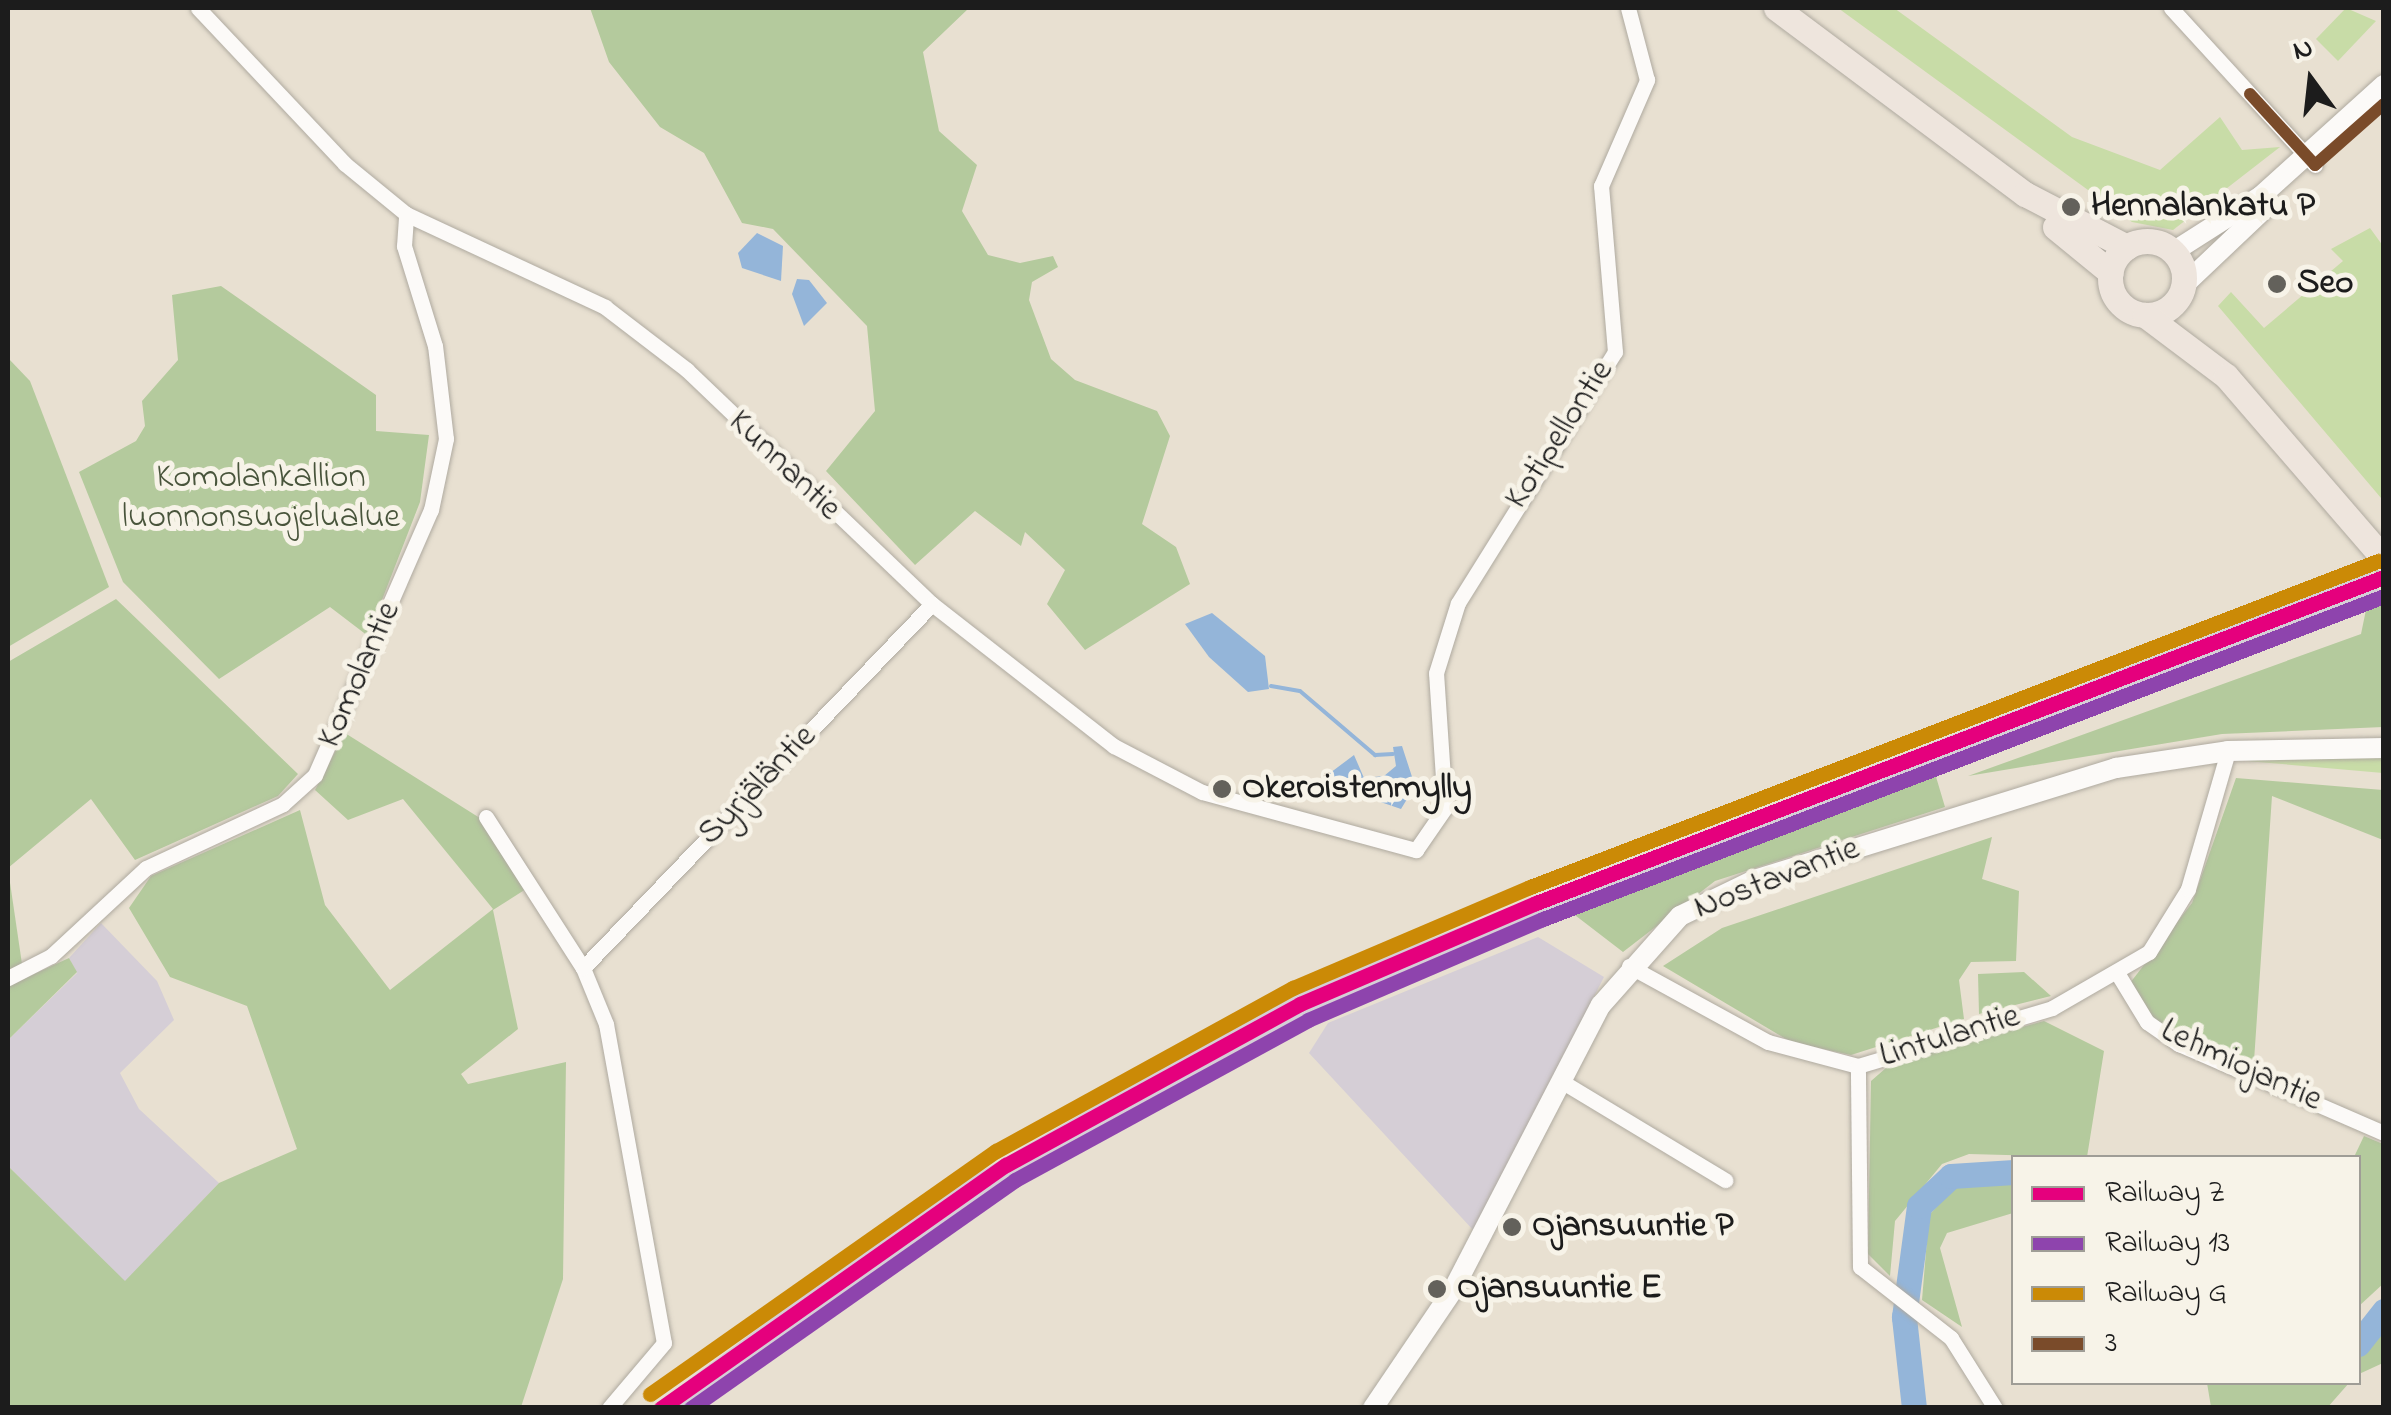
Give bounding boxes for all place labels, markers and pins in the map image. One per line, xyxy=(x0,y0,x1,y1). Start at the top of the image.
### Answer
place label: Hennalankatu P xyxy=(2091,186,2315,228)
marker: Hennalankatu P xyxy=(2060,196,2082,218)
place label: Seo xyxy=(2297,263,2353,305)
marker: Seo xyxy=(2266,273,2288,295)
place label: Okeroistenmylly xyxy=(1242,768,1472,810)
marker: Okeroistenmylly xyxy=(1211,778,1233,800)
place label: Ojansuuntie P xyxy=(1532,1206,1734,1248)
marker: Ojansuuntie P xyxy=(1501,1216,1523,1238)
place label: Ojansuuntie E xyxy=(1457,1268,1662,1310)
marker: Ojansuuntie E xyxy=(1426,1278,1448,1300)

